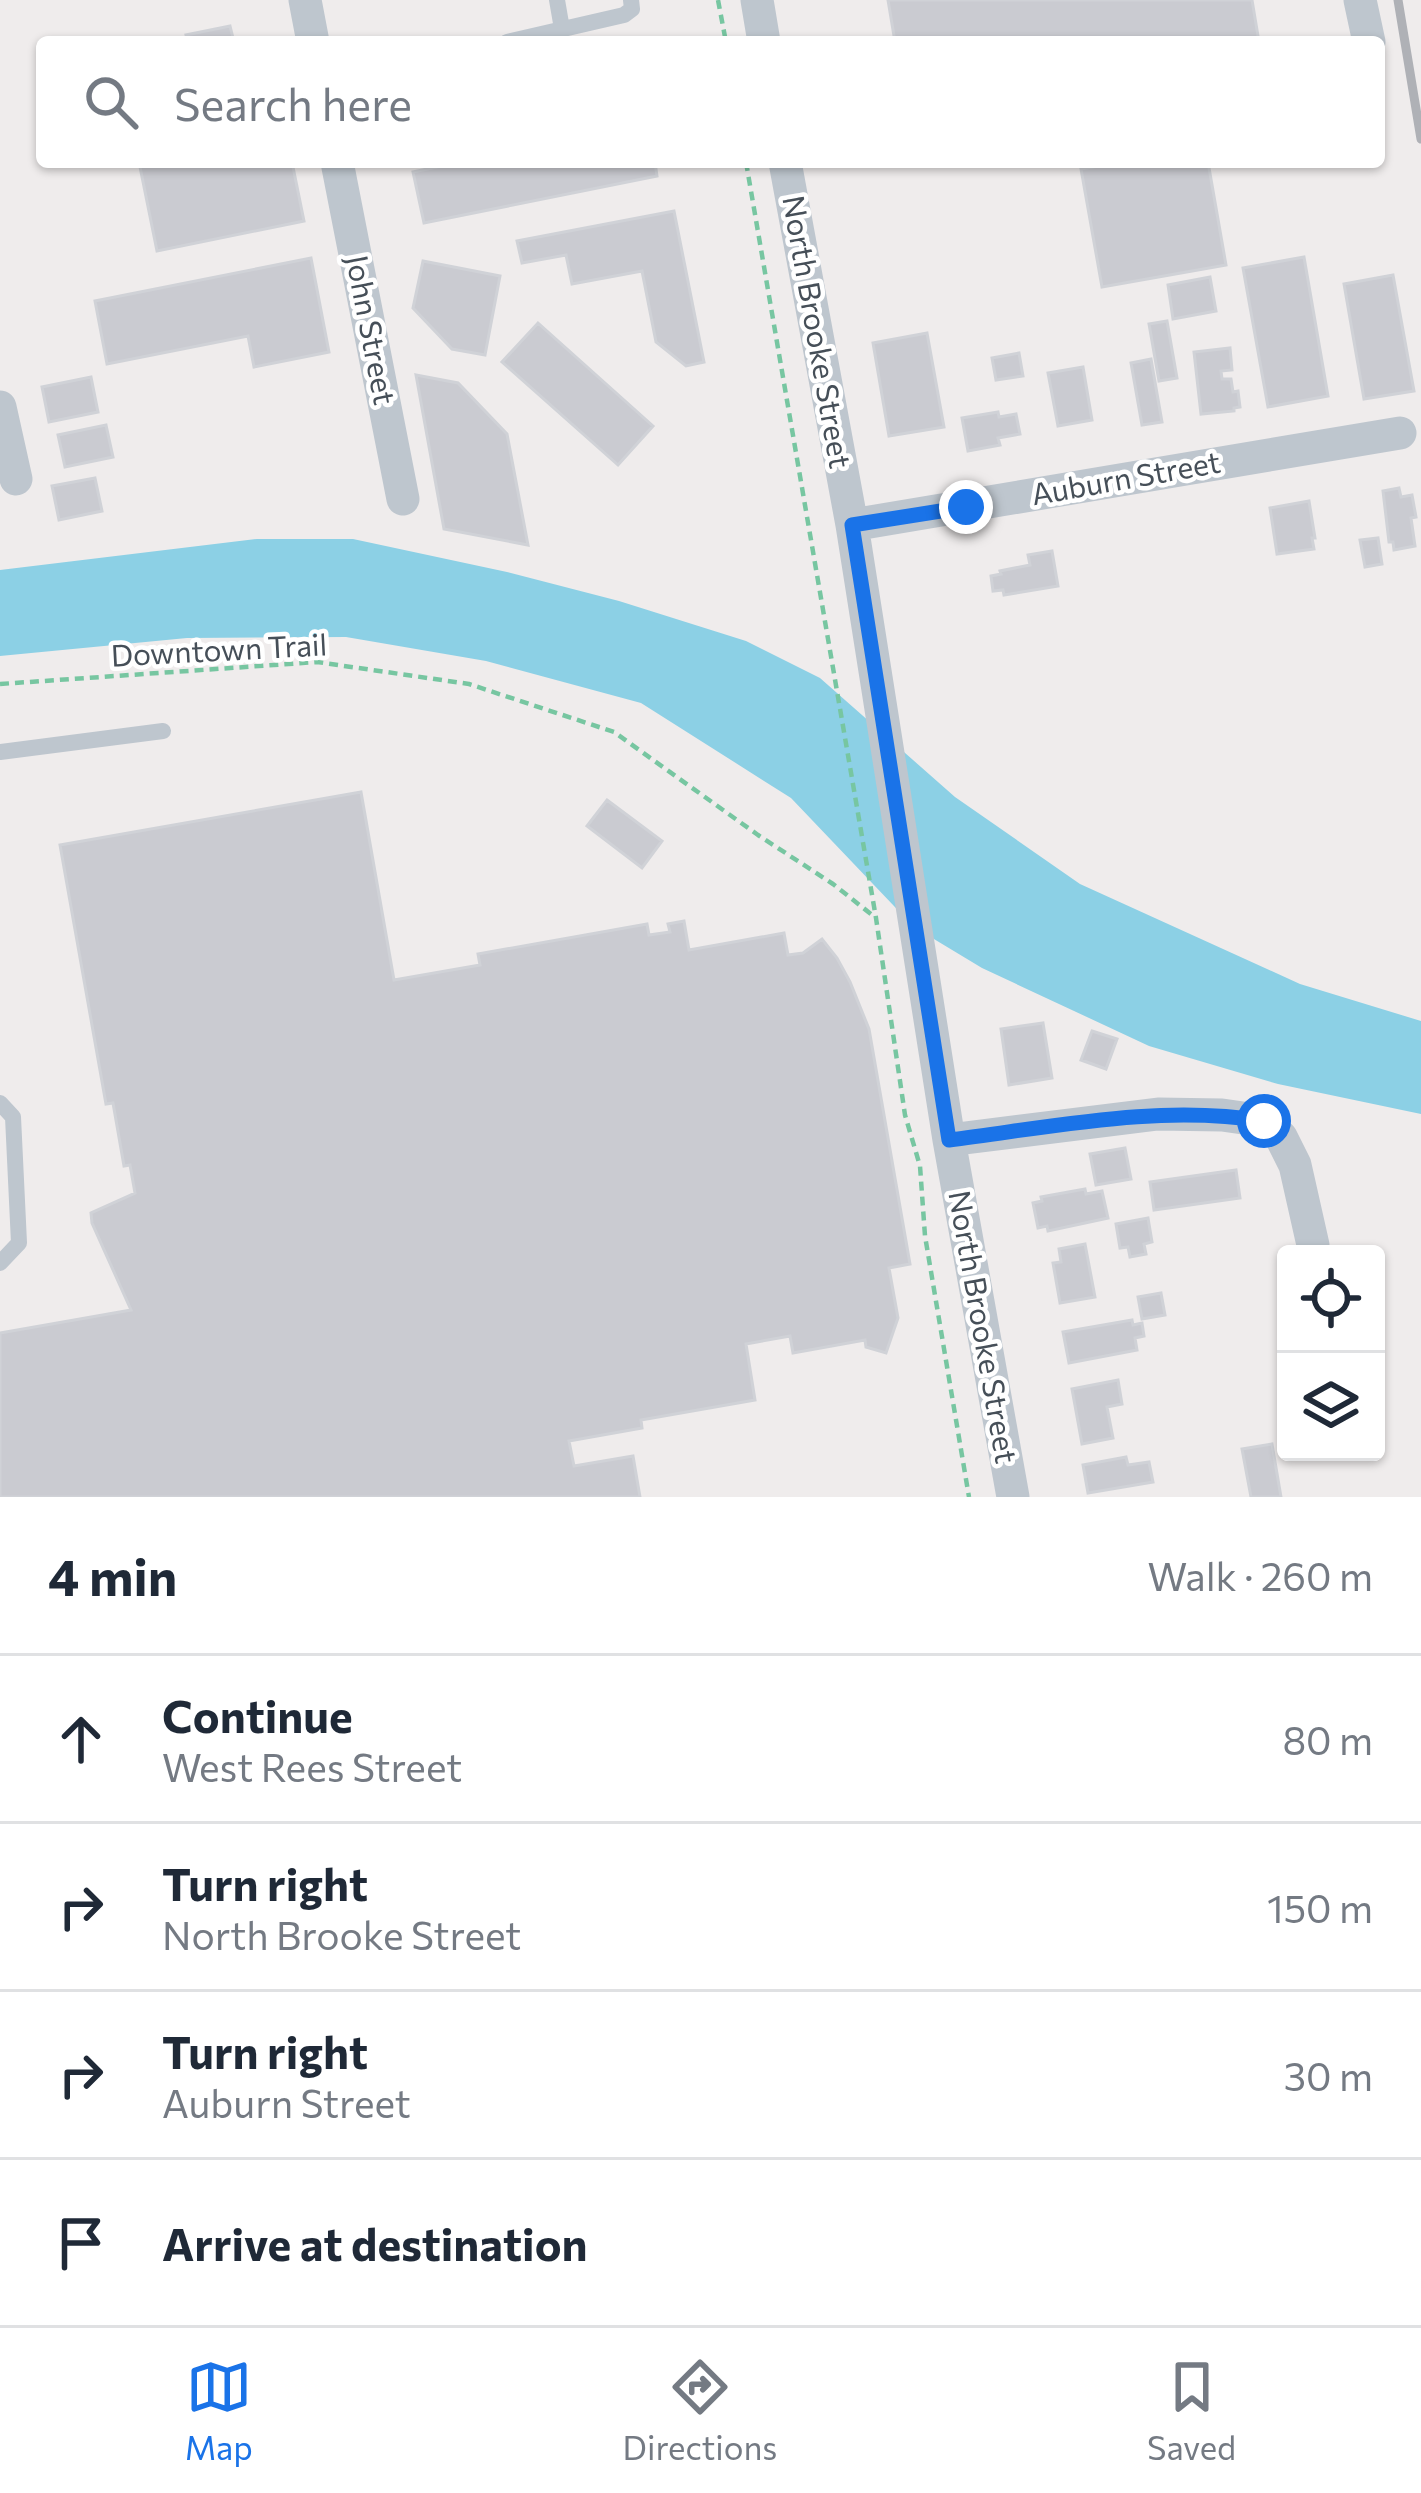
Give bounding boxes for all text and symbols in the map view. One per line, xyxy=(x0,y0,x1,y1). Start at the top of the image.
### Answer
search box xyxy=(36,36,1385,168)
icon: search xyxy=(78,69,144,135)
text: Search here xyxy=(174,75,412,130)
street label: North Brooke Street xyxy=(776,192,861,471)
street label: John Street xyxy=(340,252,405,407)
street label: Auburn Street xyxy=(1028,442,1223,511)
route end xyxy=(939,480,993,534)
street label: Downtown Trail xyxy=(110,624,328,673)
route start xyxy=(1237,1094,1291,1148)
street label: North Brooke Street xyxy=(942,1187,1027,1466)
map controls xyxy=(1277,1245,1385,1461)
button: locate xyxy=(1277,1245,1385,1353)
button: layers xyxy=(1277,1353,1385,1461)
text: 4 min xyxy=(48,1544,177,1607)
text: Walk · 260 m xyxy=(1148,1551,1373,1599)
text: Continue xyxy=(162,1687,353,1742)
icon: ahead xyxy=(48,1706,114,1772)
text: 80 m xyxy=(1282,1715,1373,1763)
text: West Rees Street xyxy=(162,1742,462,1790)
text: Turn right xyxy=(162,1855,368,1910)
icon: right xyxy=(48,1874,114,1940)
text: 150 m xyxy=(1267,1883,1373,1931)
text: North Brooke Street xyxy=(162,1910,521,1958)
text: Turn right xyxy=(162,2023,368,2078)
icon: right xyxy=(48,2042,114,2108)
text: 30 m xyxy=(1284,2051,1373,2099)
text: Auburn Street xyxy=(162,2078,411,2126)
icon: arrive xyxy=(48,2210,114,2276)
text: Arrive at destination xyxy=(162,2215,588,2270)
tab: Map xyxy=(185,2354,253,2467)
tab: Directions xyxy=(623,2354,777,2467)
tab: Saved xyxy=(1147,2354,1236,2467)

